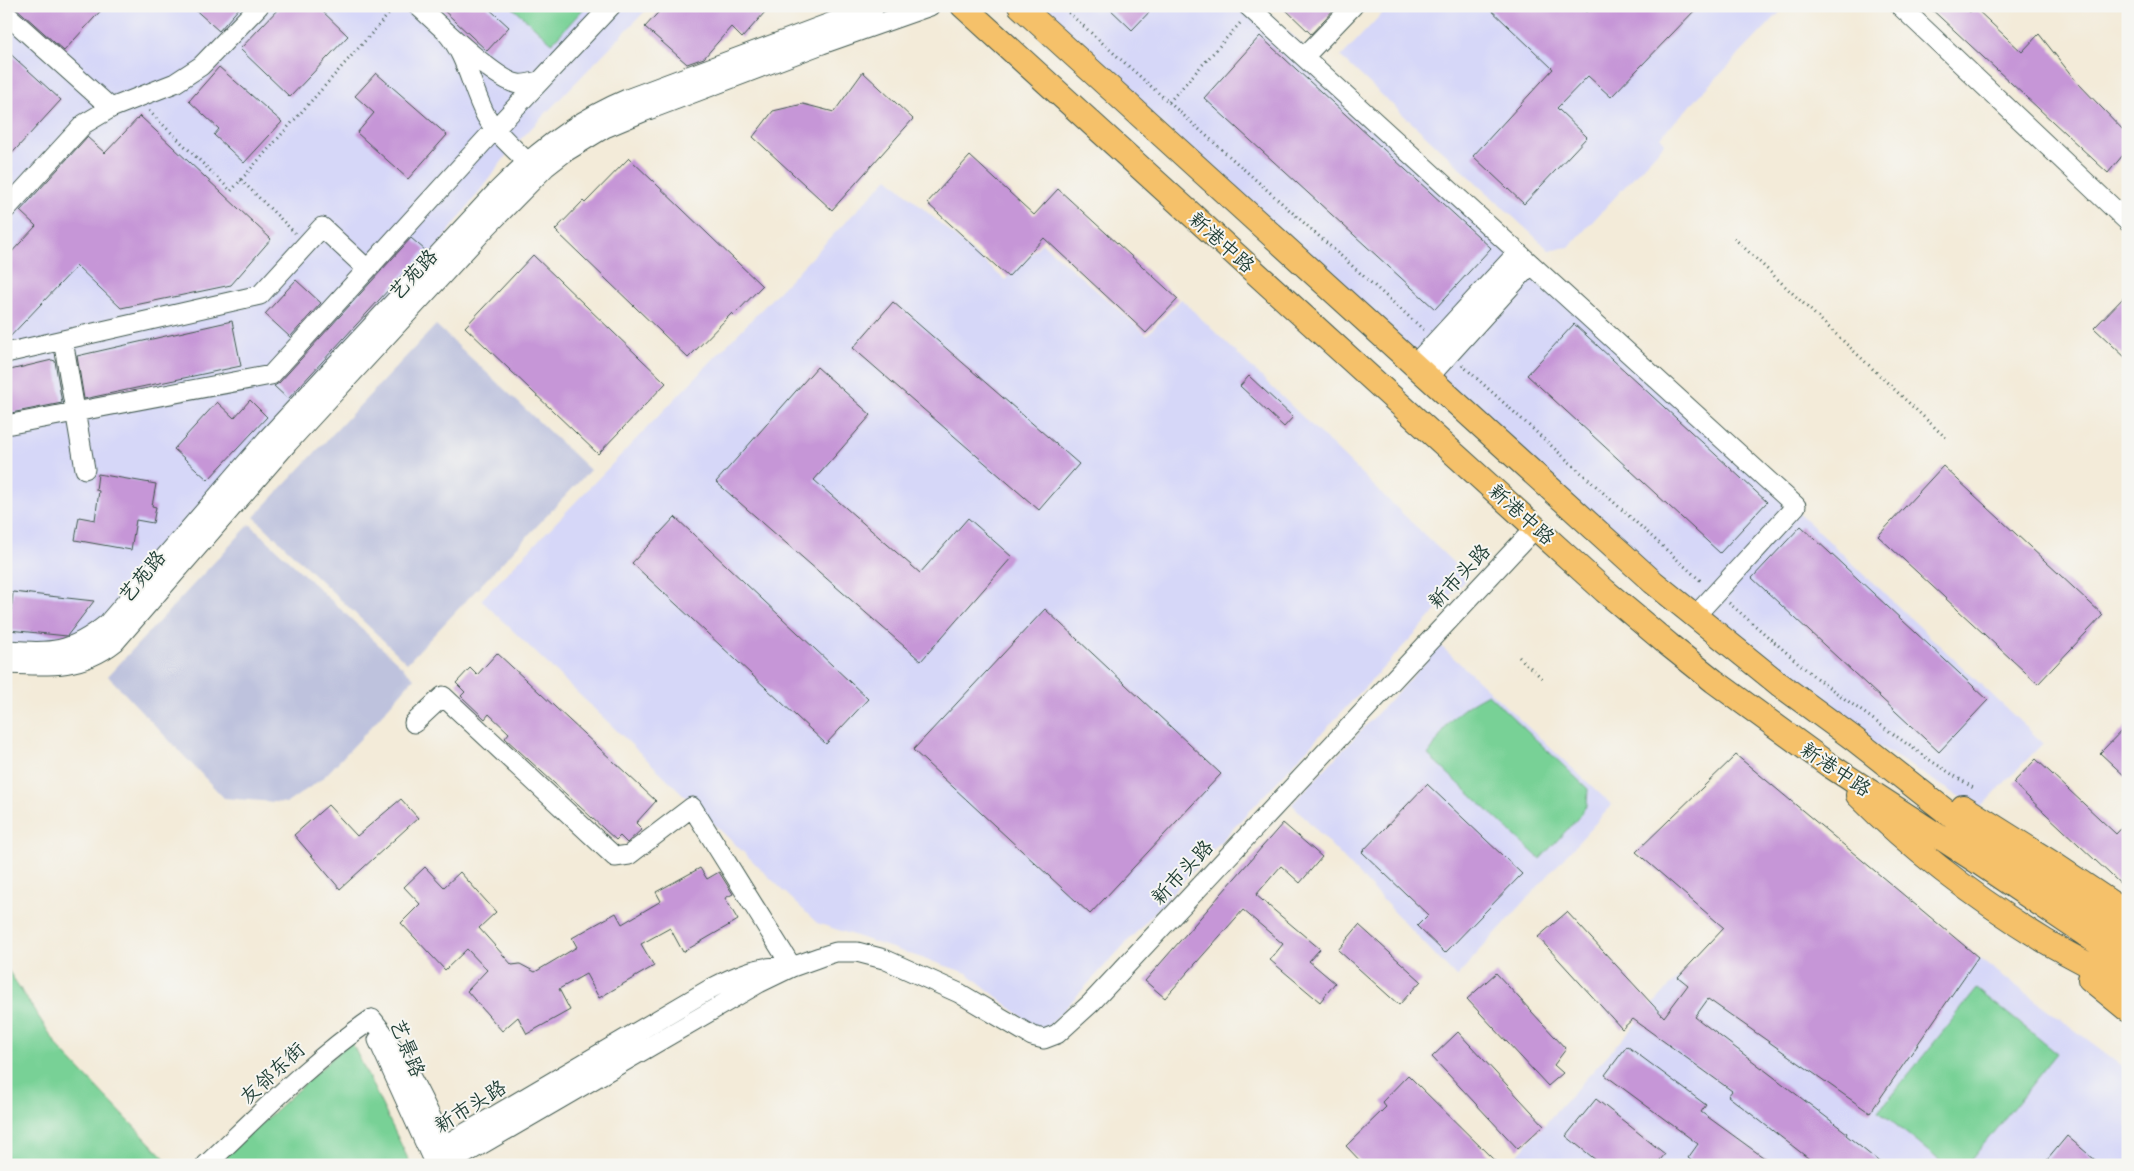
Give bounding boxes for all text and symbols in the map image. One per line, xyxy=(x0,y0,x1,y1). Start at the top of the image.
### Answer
street label: 新港中路 xyxy=(1184,206,1260,279)
street label: 艺苑路 xyxy=(384,243,444,305)
street label: 新港中路 xyxy=(1484,478,1560,551)
street label: 新市头路 xyxy=(1423,538,1496,614)
street label: 艺苑路 xyxy=(114,545,172,607)
street label: 新港中路 xyxy=(1796,737,1877,803)
street label: 新市头路 xyxy=(1146,834,1219,910)
street label: 艺景路 xyxy=(385,1016,431,1082)
street label: 友邻东街 xyxy=(235,1037,310,1110)
street label: 新市头路 xyxy=(430,1074,512,1138)

